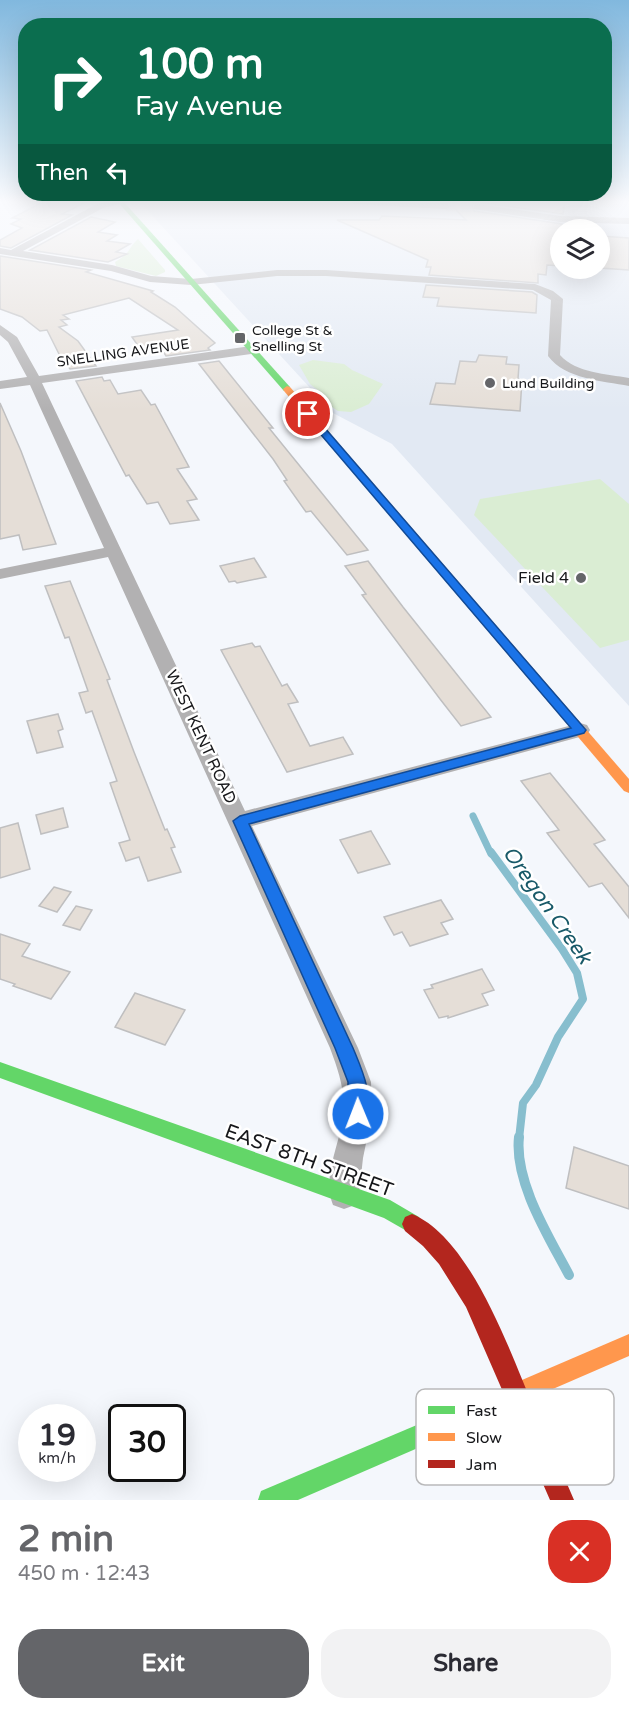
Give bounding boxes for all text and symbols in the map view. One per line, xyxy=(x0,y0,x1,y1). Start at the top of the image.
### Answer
text: 100 m xyxy=(135,39,264,90)
icon: right xyxy=(36,42,114,120)
text: Fay Avenue xyxy=(135,90,282,123)
icon: left xyxy=(101,156,134,189)
text: Then xyxy=(36,160,89,186)
map controls xyxy=(550,219,610,279)
button: layers xyxy=(550,219,610,279)
place label: College St & Snelling St xyxy=(252,322,333,355)
marker: College St & Snelling St xyxy=(233,331,247,345)
street label: SNELLING AVENUE xyxy=(56,335,190,371)
place label: Lund Building xyxy=(502,375,594,392)
marker: Lund Building xyxy=(483,376,497,390)
pin xyxy=(282,388,333,439)
icon: arrive xyxy=(291,397,324,430)
place label: Field 4 xyxy=(518,568,569,588)
marker: Field 4 xyxy=(574,571,588,585)
street label: WEST KENT ROAD xyxy=(161,667,241,807)
water label: Oregon Creek xyxy=(497,841,598,970)
position arrow xyxy=(326,1082,390,1146)
street label: EAST 8TH STREET xyxy=(222,1119,396,1203)
legend xyxy=(416,1389,614,1485)
text: Fast xyxy=(466,1401,497,1421)
speed limit sign: 30 xyxy=(108,1404,186,1482)
text: 19 xyxy=(38,1417,76,1454)
text: Slow xyxy=(466,1428,502,1448)
text: km/h xyxy=(38,1449,76,1467)
text: Jam xyxy=(466,1455,497,1475)
text: 2 min xyxy=(18,1518,114,1561)
button: close xyxy=(548,1520,611,1583)
text: 450 m · 12:43 xyxy=(18,1562,150,1586)
button: Exit xyxy=(18,1629,309,1698)
button: Share xyxy=(321,1629,611,1698)

